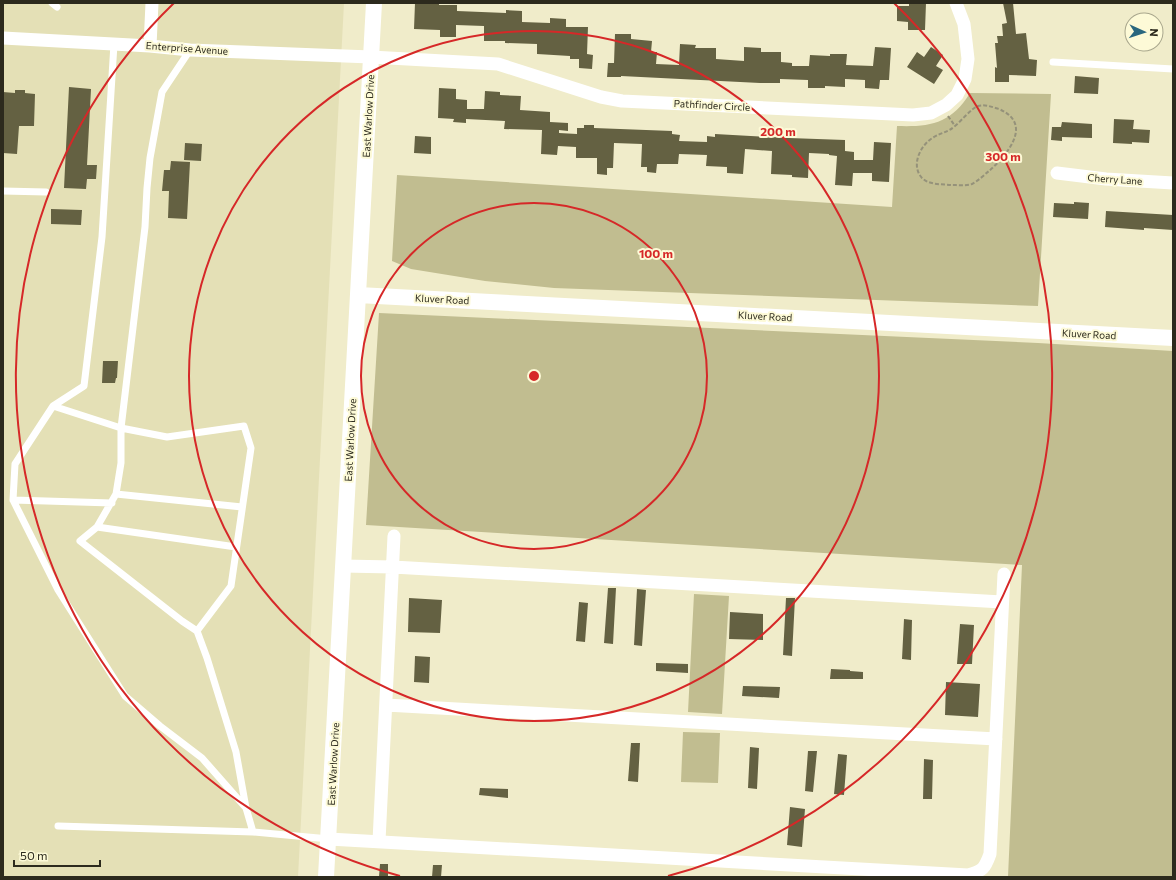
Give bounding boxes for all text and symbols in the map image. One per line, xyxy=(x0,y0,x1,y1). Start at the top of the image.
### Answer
north arrow xyxy=(1124,12,1164,52)
text: N xyxy=(1148,28,1161,37)
street label: Enterprise Avenue xyxy=(145,39,229,57)
street label: East Warlow Drive xyxy=(360,74,376,158)
street label: Pathfinder Circle xyxy=(673,97,751,113)
text: 200 m xyxy=(760,124,796,138)
text: 300 m xyxy=(985,149,1021,163)
street label: Cherry Lane xyxy=(1087,171,1143,187)
text: 100 m xyxy=(639,246,673,260)
street label: Kluver Road xyxy=(415,292,470,306)
street label: Kluver Road xyxy=(738,309,793,323)
street label: Kluver Road xyxy=(1062,327,1117,341)
centre of rings xyxy=(527,369,541,383)
street label: East Warlow Drive xyxy=(342,398,358,482)
street label: East Warlow Drive xyxy=(325,722,341,806)
scale bar xyxy=(14,842,100,868)
text: 50 m xyxy=(20,848,48,862)

